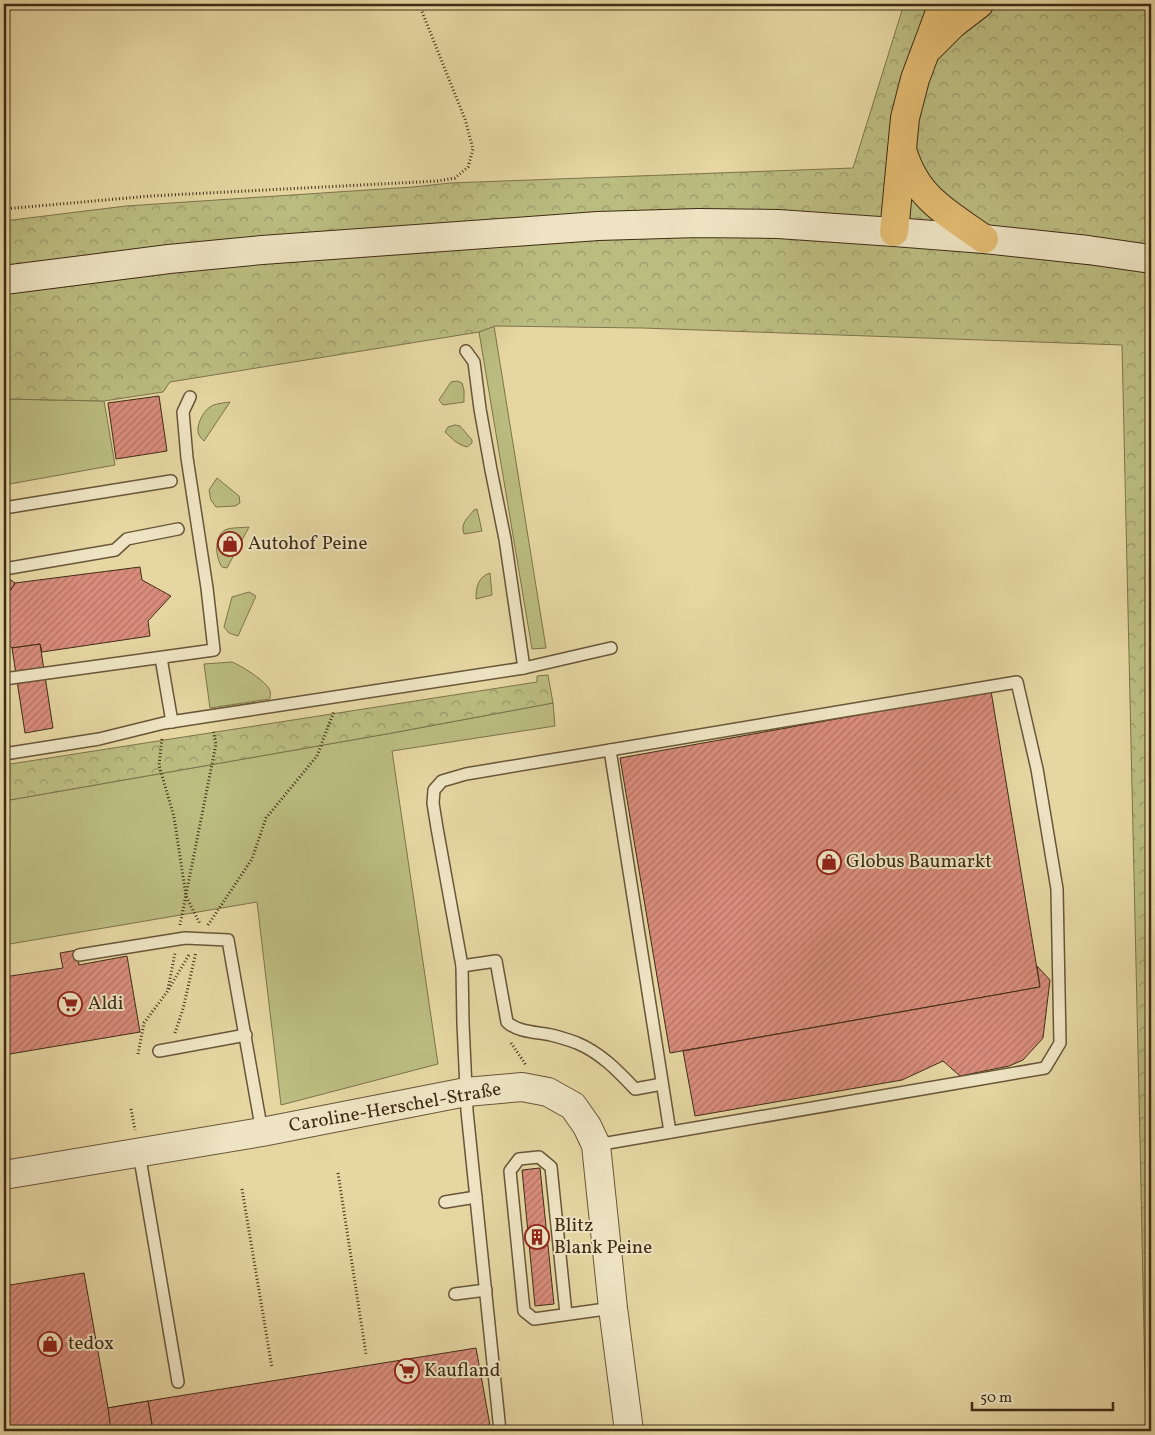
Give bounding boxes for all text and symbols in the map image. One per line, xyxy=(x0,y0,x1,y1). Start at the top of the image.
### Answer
shop icon: Autohof Peine xyxy=(217,531,243,557)
place label: Autohof Peine xyxy=(248,531,367,557)
shop icon: Globus Baumarkt xyxy=(816,849,842,875)
place label: Globus Baumarkt xyxy=(846,849,992,875)
supermarket icon: Aldi xyxy=(57,991,83,1017)
place label: Aldi xyxy=(88,991,124,1017)
street label: Caroline-Herschel-Straße xyxy=(287,1077,503,1139)
place label: Blitz Blank Peine xyxy=(554,1213,652,1261)
building icon: Blitz Blank Peine xyxy=(524,1224,550,1250)
shop icon: tedox xyxy=(37,1331,63,1357)
place label: tedox xyxy=(68,1331,114,1357)
supermarket icon: Kaufland xyxy=(394,1358,420,1384)
place label: Kaufland xyxy=(424,1358,500,1384)
scale bar xyxy=(972,1380,1114,1412)
text: 50 m xyxy=(980,1388,1012,1409)

